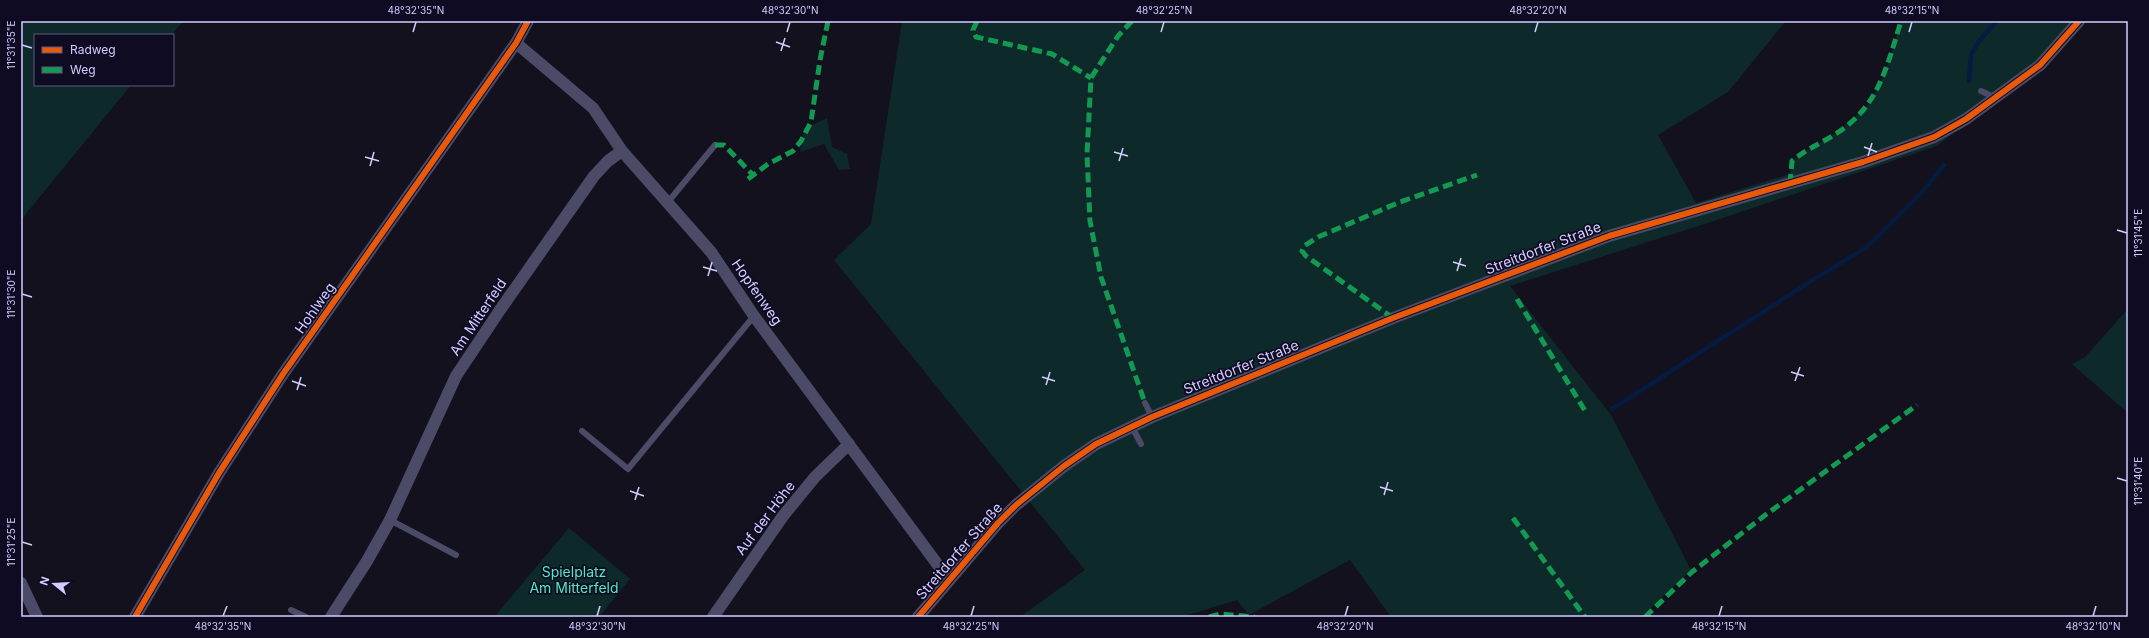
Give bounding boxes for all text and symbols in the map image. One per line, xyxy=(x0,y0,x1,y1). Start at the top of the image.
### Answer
text: 48°32'35"N xyxy=(388,4,444,16)
text: 48°32'30"N xyxy=(761,4,819,16)
text: 48°32'25"N xyxy=(1136,4,1192,16)
text: 48°32'20"N xyxy=(1510,4,1566,16)
text: 48°32'15"N xyxy=(1885,4,1939,16)
text: 11°31'35"E xyxy=(5,21,17,69)
legend xyxy=(34,34,174,86)
text: Radweg xyxy=(70,42,116,57)
text: Weg xyxy=(70,62,96,77)
text: 11°31'45"E xyxy=(2132,209,2144,257)
street label: Streitdorfer Straße xyxy=(1483,218,1603,277)
street label: Hopfenweg xyxy=(728,255,786,328)
text: 11°31'30"E xyxy=(5,269,17,319)
street label: Am Mitterfeld xyxy=(446,275,510,358)
street label: Hohlweg xyxy=(291,279,338,337)
street label: Streitdorfer Straße xyxy=(1181,336,1301,397)
text: 11°31'40"E xyxy=(2132,457,2144,505)
street label: Auf der Höhe xyxy=(731,477,798,558)
street label: Streitdorfer Straße xyxy=(912,499,1005,603)
text: 11°31'25"E xyxy=(5,518,17,566)
park label: Spielplatz Am Mitterfeld xyxy=(529,563,619,596)
north arrow xyxy=(34,564,74,604)
text: N xyxy=(37,575,52,587)
text: 48°32'35"N xyxy=(195,620,251,632)
text: 48°32'30"N xyxy=(568,620,626,632)
text: 48°32'25"N xyxy=(943,620,999,632)
text: 48°32'20"N xyxy=(1317,620,1373,632)
text: 48°32'15"N xyxy=(1692,620,1746,632)
text: 48°32'10"N xyxy=(2066,620,2120,632)

